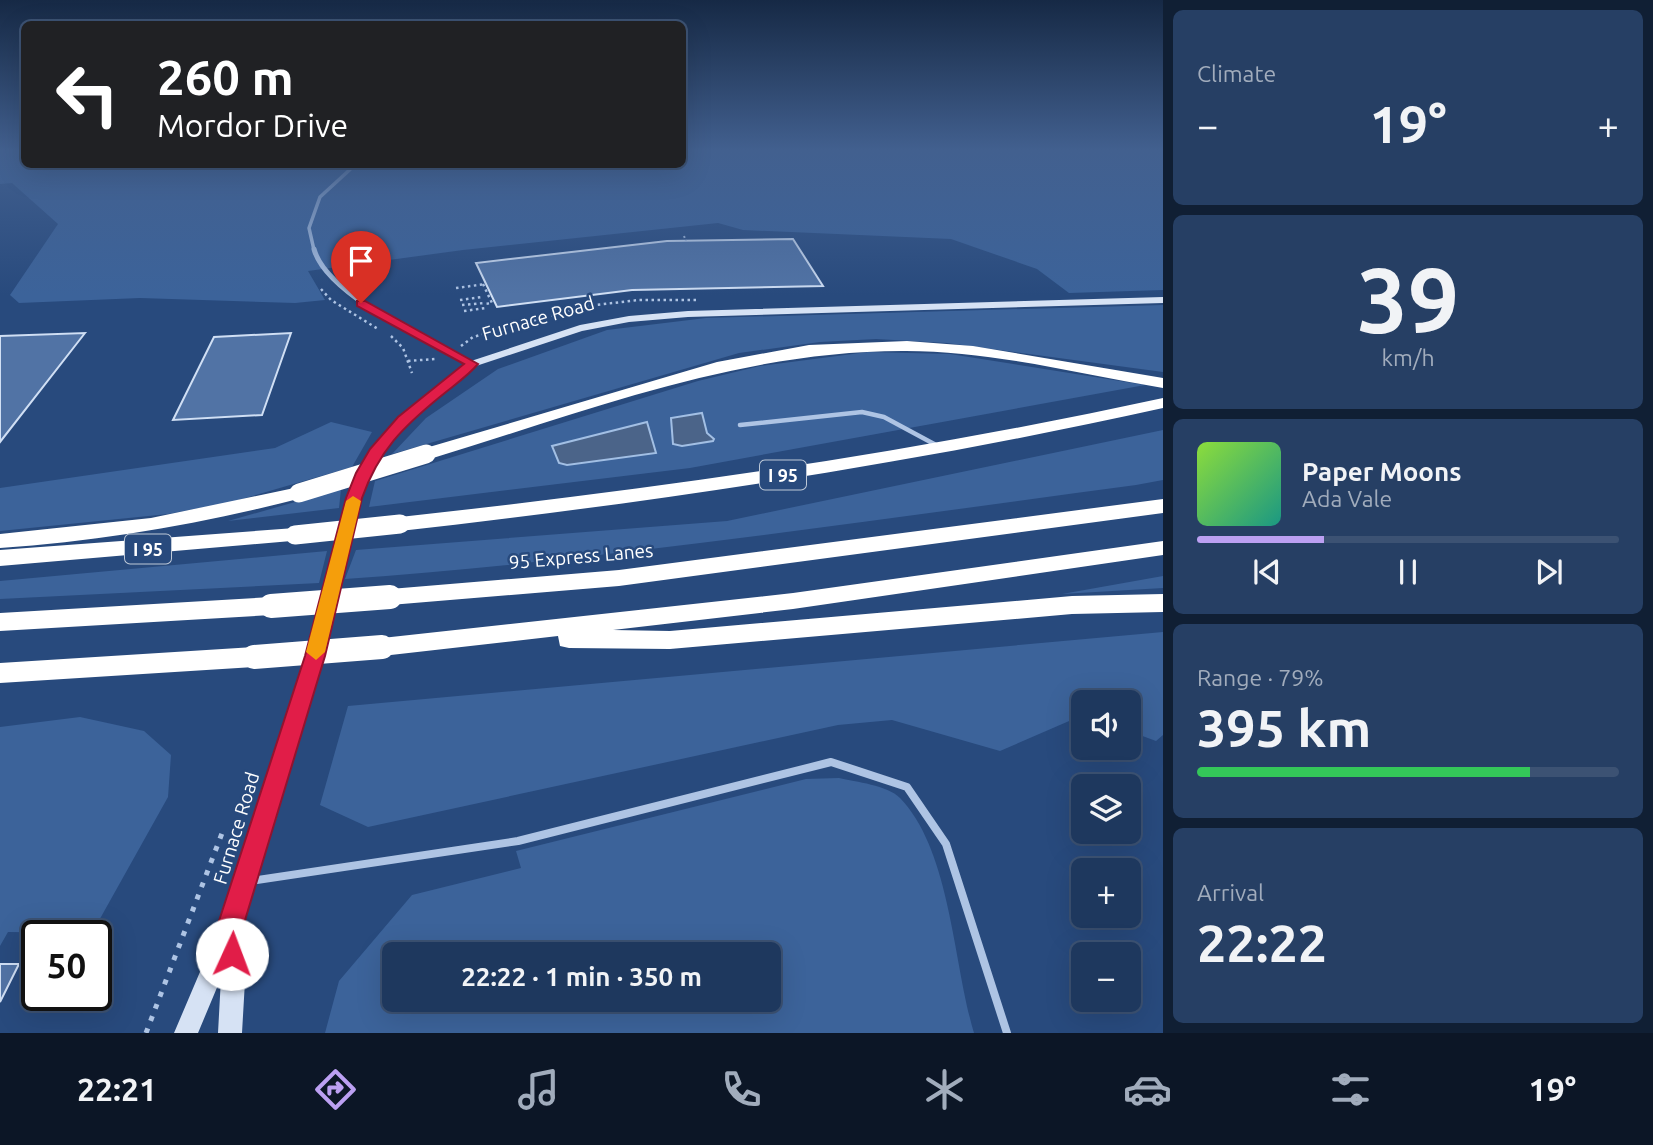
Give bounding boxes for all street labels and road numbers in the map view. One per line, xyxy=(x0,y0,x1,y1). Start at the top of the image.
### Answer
street label: Furnace Road xyxy=(479,291,597,345)
road number: I 95 xyxy=(760,461,806,490)
road number: I 95 xyxy=(125,534,171,564)
street label: 95 Express Lanes xyxy=(508,539,654,573)
street label: Furnace Road xyxy=(209,769,263,887)

